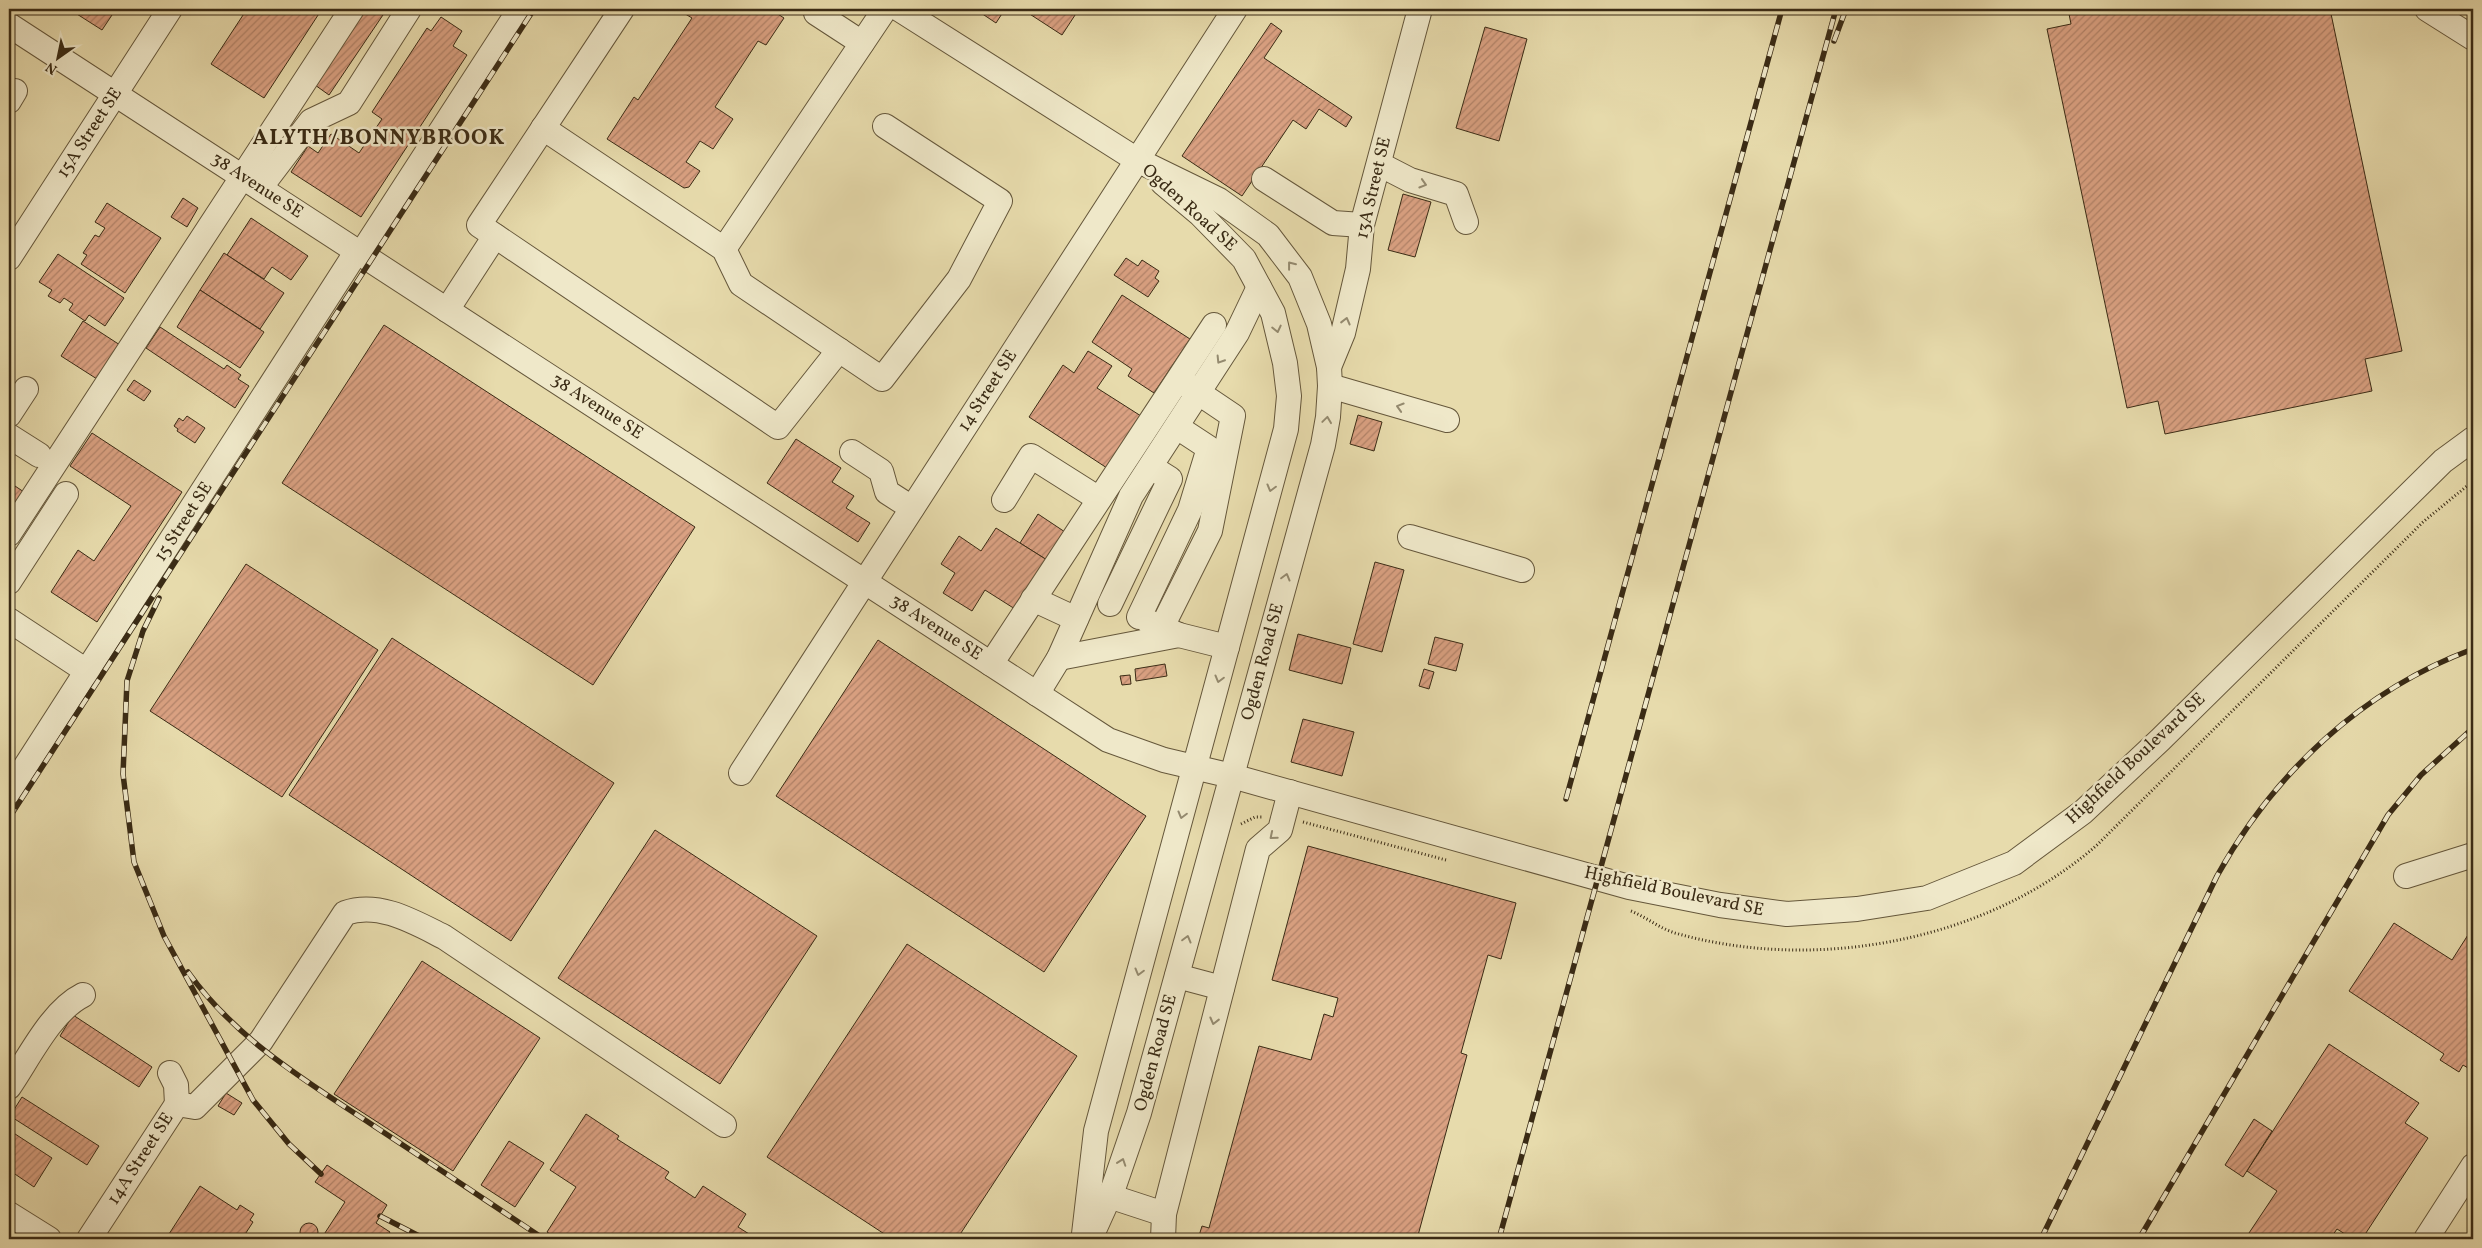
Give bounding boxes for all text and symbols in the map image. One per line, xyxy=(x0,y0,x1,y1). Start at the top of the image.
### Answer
north arrow xyxy=(32,32,82,82)
text: N xyxy=(42,57,61,78)
street label: 15A Street SE xyxy=(51,83,129,183)
district label: ALYTH/BONNYBROOK xyxy=(253,123,505,154)
street label: 13A Street SE xyxy=(1350,134,1398,241)
street label: 38 Avenue SE xyxy=(206,147,308,225)
street label: Ogden Road SE xyxy=(1136,158,1242,258)
one-way arrow xyxy=(1418,178,1427,188)
one-way arrow xyxy=(1288,262,1296,271)
one-way arrow xyxy=(1340,317,1351,326)
one-way arrow xyxy=(1271,324,1282,333)
street label: 14 Street SE xyxy=(952,345,1024,437)
one-way arrow xyxy=(1217,355,1226,364)
street label: 38 Avenue SE xyxy=(546,368,648,446)
one-way arrow xyxy=(1396,402,1404,412)
one-way arrow xyxy=(1321,415,1332,423)
street label: 15 Street SE xyxy=(149,477,219,567)
one-way arrow xyxy=(1266,484,1276,492)
one-way arrow xyxy=(1280,572,1291,581)
street label: 38 Avenue SE xyxy=(885,589,987,667)
street label: Ogden Road SE xyxy=(1235,600,1291,723)
one-way arrow xyxy=(1214,674,1225,683)
street label: Highfield Boulevard SE xyxy=(2061,687,2212,831)
one-way arrow xyxy=(1177,811,1188,820)
one-way arrow xyxy=(1269,831,1278,840)
street label: Highfield Boulevard SE xyxy=(1582,861,1766,923)
one-way arrow xyxy=(1181,935,1192,943)
one-way arrow xyxy=(1135,967,1145,976)
street label: Ogden Road SE xyxy=(1128,991,1184,1114)
one-way arrow xyxy=(1209,1017,1220,1026)
street label: 14A Street SE xyxy=(102,1108,180,1210)
one-way arrow xyxy=(1116,1158,1126,1167)

